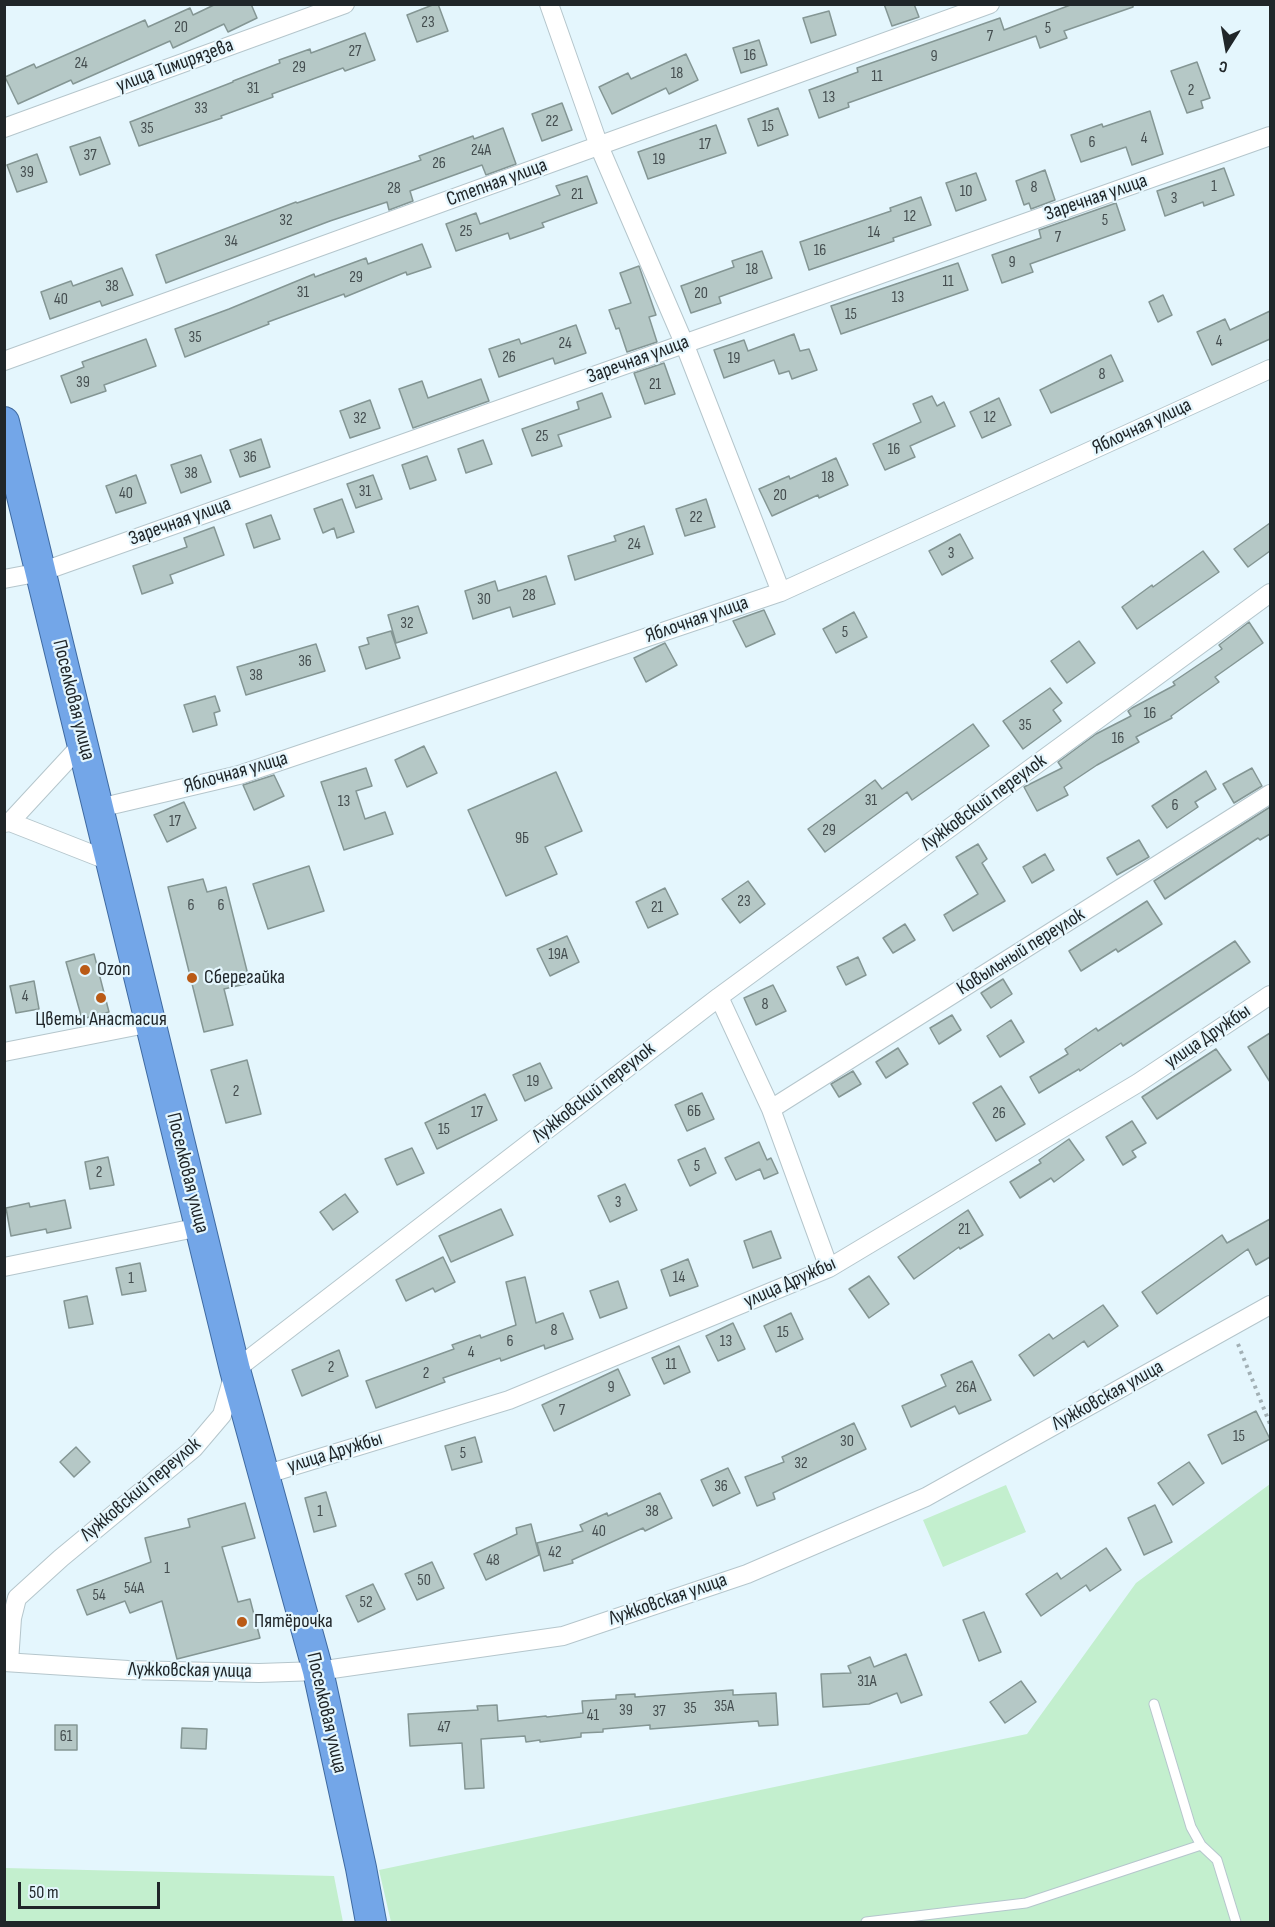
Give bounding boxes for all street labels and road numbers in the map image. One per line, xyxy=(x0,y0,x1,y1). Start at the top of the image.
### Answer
street label: улица Тимирязева xyxy=(113,34,237,98)
street label: Степная улица xyxy=(443,154,551,212)
street label: Заречная улица xyxy=(1042,169,1150,227)
street label: Заречная улица xyxy=(584,330,692,390)
street label: Яблочная улица xyxy=(1088,394,1196,460)
street label: Заречная улица xyxy=(126,492,234,552)
street label: Яблочная улица xyxy=(643,591,751,649)
street label: Поселковая улица xyxy=(46,637,100,763)
street label: Яблочная улица xyxy=(181,747,291,799)
street label: Лужковский переулок xyxy=(917,749,1051,857)
street label: Ковыльный переулок xyxy=(953,903,1089,1001)
street label: улица Дружбы xyxy=(1161,1000,1255,1074)
street label: Лужковский переулок xyxy=(528,1038,660,1148)
street label: Поселковая улица xyxy=(160,1110,214,1236)
street label: улица Дружбы xyxy=(740,1252,840,1314)
street label: Лужковская улица xyxy=(1048,1356,1168,1436)
street label: улица Дружбы xyxy=(285,1427,385,1479)
street label: Лужковский переулок xyxy=(76,1433,206,1547)
street label: Лужковская улица xyxy=(606,1569,730,1631)
street label: Поселковая улица xyxy=(300,1650,352,1776)
street label: Лужковская улица xyxy=(128,1658,252,1684)

